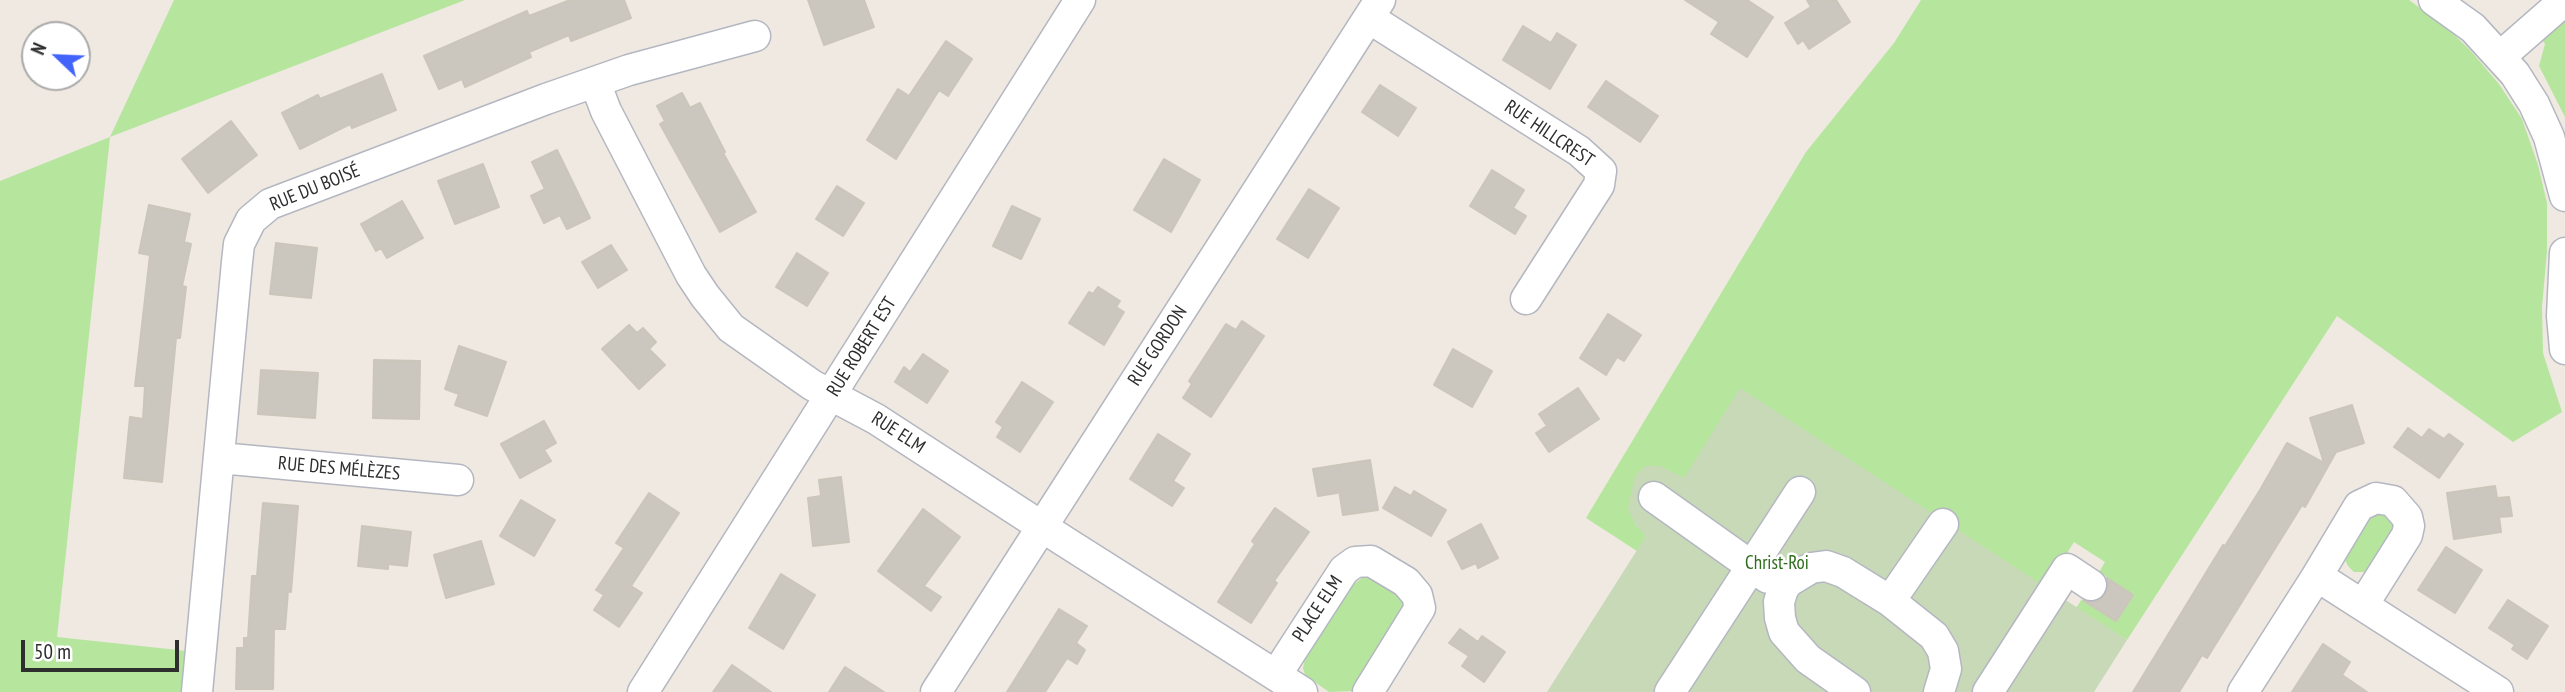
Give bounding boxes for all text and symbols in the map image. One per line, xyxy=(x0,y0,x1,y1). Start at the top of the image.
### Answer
north arrow xyxy=(21,21,91,91)
text: N xyxy=(25,39,52,58)
street label: RUE HILLCREST xyxy=(1500,96,1598,172)
street label: RUE DU BOISÉ xyxy=(267,160,363,216)
street label: RUE ROBERT EST xyxy=(822,293,902,401)
street label: RUE GORDON xyxy=(1124,302,1192,390)
street label: RUE ELM xyxy=(867,407,929,459)
street label: RUE DES MÉLÈZES xyxy=(277,452,401,486)
park label: Christ-Roi xyxy=(1745,553,1809,575)
street label: PLACE ELM xyxy=(1288,572,1348,646)
scale bar xyxy=(24,626,182,670)
text: 50 m xyxy=(34,638,71,665)

